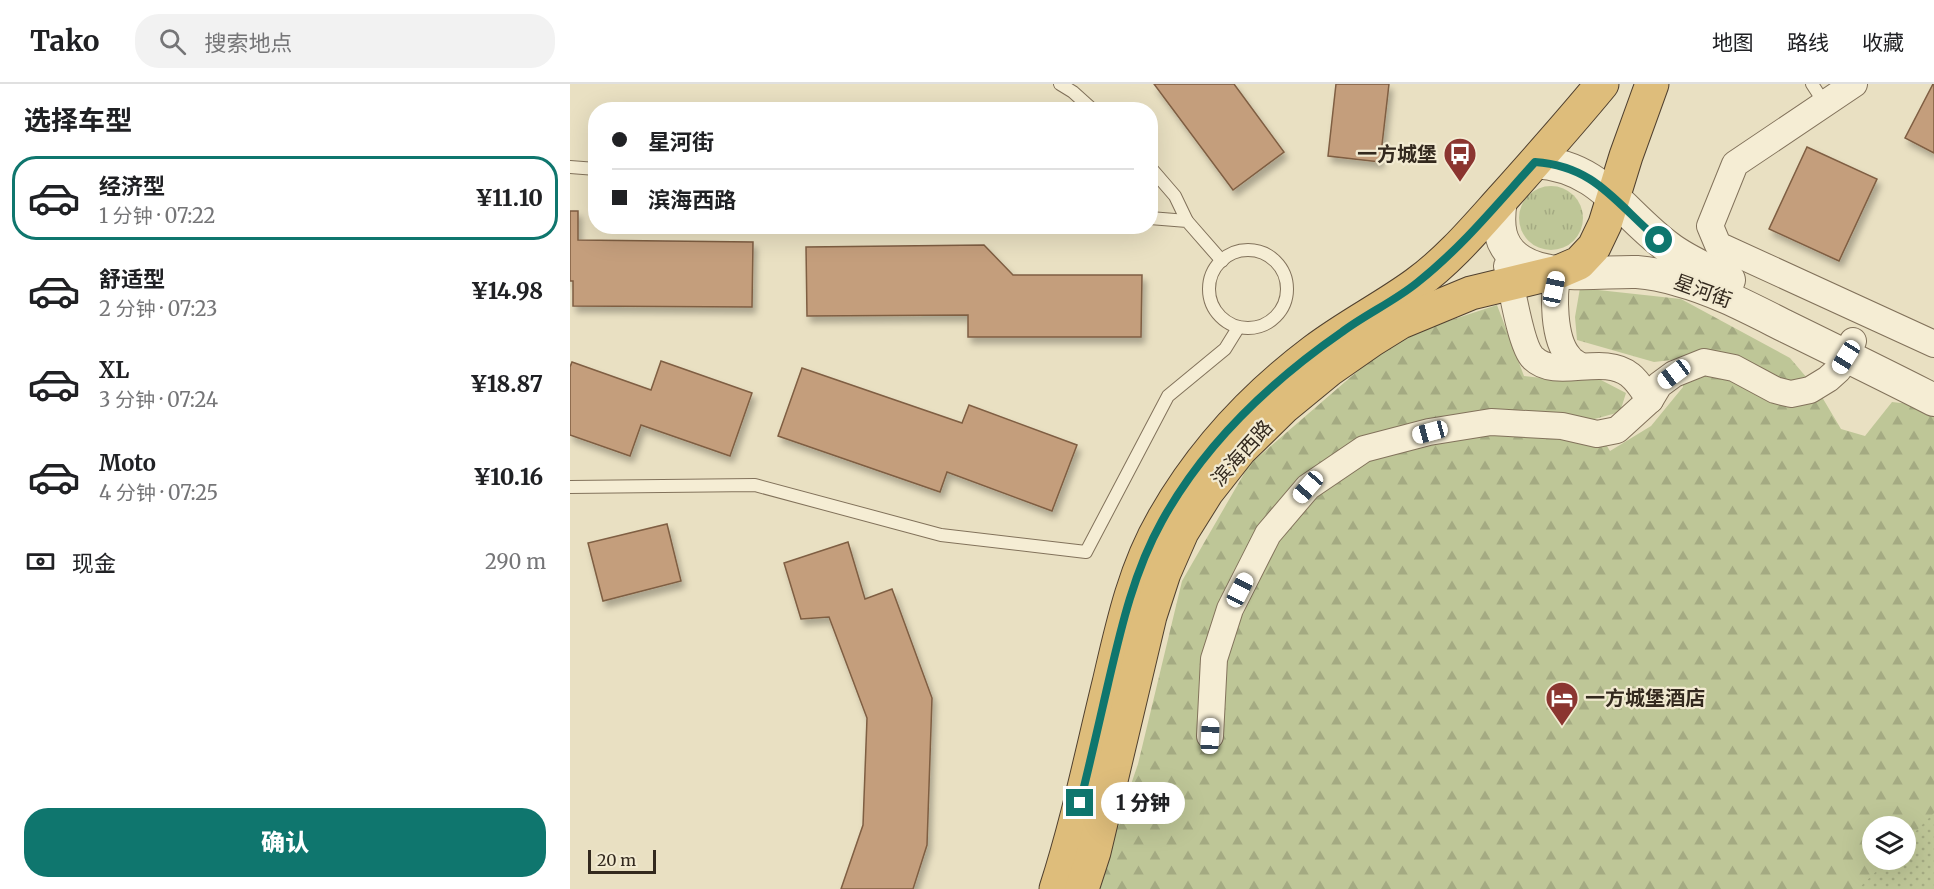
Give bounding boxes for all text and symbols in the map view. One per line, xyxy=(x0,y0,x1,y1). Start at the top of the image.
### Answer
search box xyxy=(135,14,555,68)
text: Tako xyxy=(30,23,99,59)
icon: search xyxy=(156,25,189,58)
text: 搜索地点 xyxy=(204,29,292,57)
text: 地图 xyxy=(1712,29,1754,56)
text: 路线 xyxy=(1787,29,1829,56)
text: 收藏 xyxy=(1862,29,1904,56)
text: 选择车型 xyxy=(24,103,132,137)
text: 星河街 xyxy=(648,128,714,156)
bus stop icon: 一方城堡 xyxy=(1442,136,1478,183)
place label: 一方城堡 xyxy=(1357,141,1437,166)
icon: car xyxy=(27,171,81,225)
text: 经济型 xyxy=(99,172,165,200)
text: ¥11.10 xyxy=(475,184,543,212)
text: 滨海西路 xyxy=(648,186,736,214)
text: 1 分钟 · 07:22 xyxy=(99,203,215,228)
route start xyxy=(1645,226,1672,253)
icon: car xyxy=(27,264,81,318)
text: 舒适型 xyxy=(99,265,165,293)
street label: 星河街 xyxy=(1671,269,1736,313)
car xyxy=(1541,270,1567,308)
text: ¥14.98 xyxy=(471,277,543,305)
text: 2 分钟 · 07:23 xyxy=(99,296,217,321)
car xyxy=(1829,337,1863,377)
text: XL xyxy=(99,356,129,384)
car xyxy=(1654,356,1694,392)
icon: car xyxy=(27,357,81,411)
text: ¥18.87 xyxy=(470,370,543,398)
text: 3 分钟 · 07:24 xyxy=(99,387,218,412)
street label: 滨海西路 xyxy=(1206,415,1278,491)
car xyxy=(1410,419,1450,445)
text: Moto xyxy=(99,449,156,477)
icon: car xyxy=(27,450,81,504)
text: ¥10.16 xyxy=(473,463,543,491)
car xyxy=(1289,468,1327,506)
text: 4 分钟 · 07:25 xyxy=(99,480,218,505)
icon: cash xyxy=(24,545,57,578)
text: 现金 xyxy=(72,549,116,577)
text: 290 m xyxy=(485,549,546,574)
car xyxy=(1224,570,1256,610)
hotel icon: 一方城堡酒店 xyxy=(1544,680,1580,727)
place label: 一方城堡酒店 xyxy=(1585,685,1705,710)
car xyxy=(1200,718,1220,754)
callout: 1 分钟 xyxy=(1101,782,1185,824)
route end xyxy=(1066,789,1093,816)
text: 1 分钟 xyxy=(1116,790,1170,815)
button: 确认 xyxy=(24,808,546,877)
map controls xyxy=(1862,816,1916,870)
button: layers xyxy=(1862,816,1916,870)
scale bar xyxy=(588,847,656,874)
text: 20 m xyxy=(597,850,636,870)

